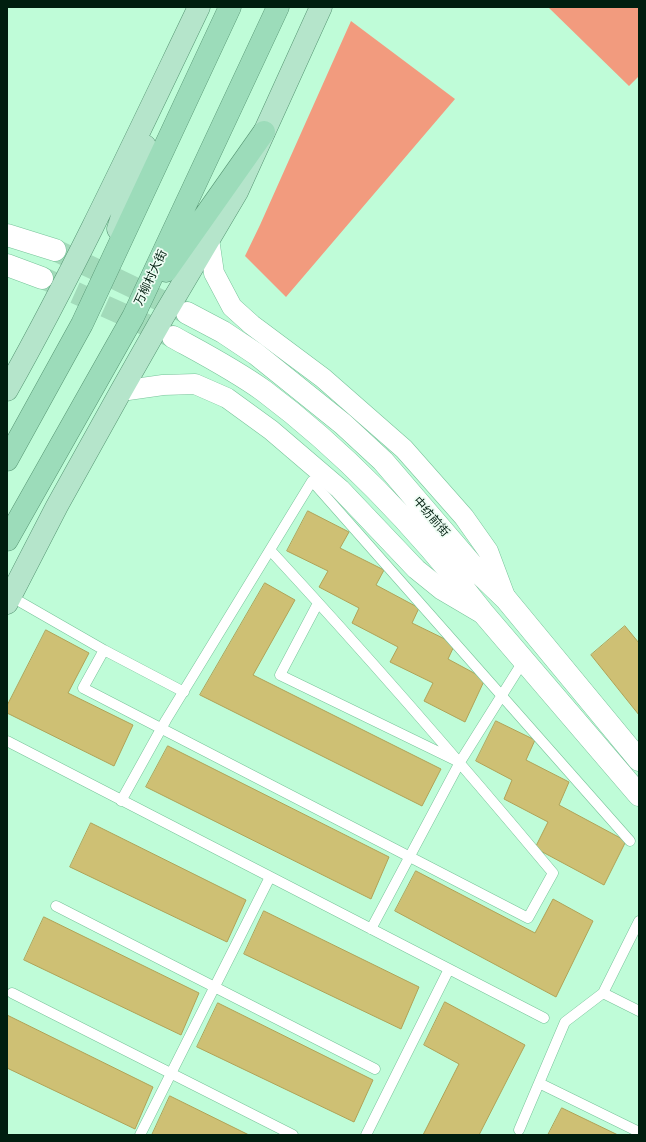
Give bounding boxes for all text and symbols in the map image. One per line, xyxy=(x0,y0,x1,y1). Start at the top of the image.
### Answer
street label: 万柳村大街 xyxy=(132,248,170,308)
street label: 中纺前街 xyxy=(410,494,452,540)

